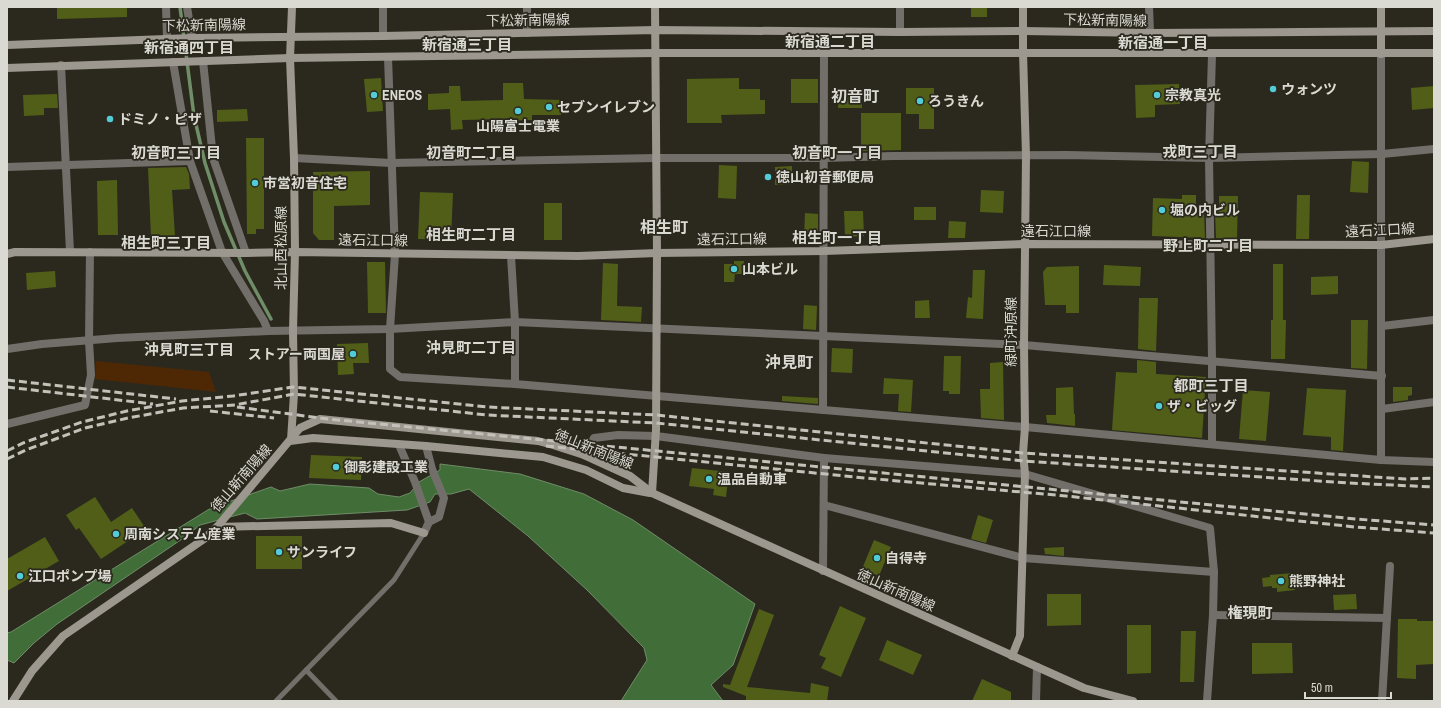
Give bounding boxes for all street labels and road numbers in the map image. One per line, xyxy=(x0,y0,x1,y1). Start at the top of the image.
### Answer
street label: 下松新南陽線 xyxy=(486,10,570,30)
street label: 下松新南陽線 xyxy=(1063,10,1147,30)
street label: 下松新南陽線 xyxy=(162,15,246,35)
street label: 北山西松原線 xyxy=(272,206,290,290)
street label: 遠石江口線 xyxy=(1345,219,1415,241)
street label: 遠石江口線 xyxy=(1021,222,1091,240)
street label: 遠石江口線 xyxy=(697,229,767,249)
street label: 遠石江口線 xyxy=(338,230,408,250)
street label: 緑町沖原線 xyxy=(1002,297,1020,367)
street label: 徳山新南陽線 xyxy=(552,425,636,473)
street label: 徳山新南陽線 xyxy=(207,440,275,516)
street label: 徳山新南陽線 xyxy=(854,565,938,615)

